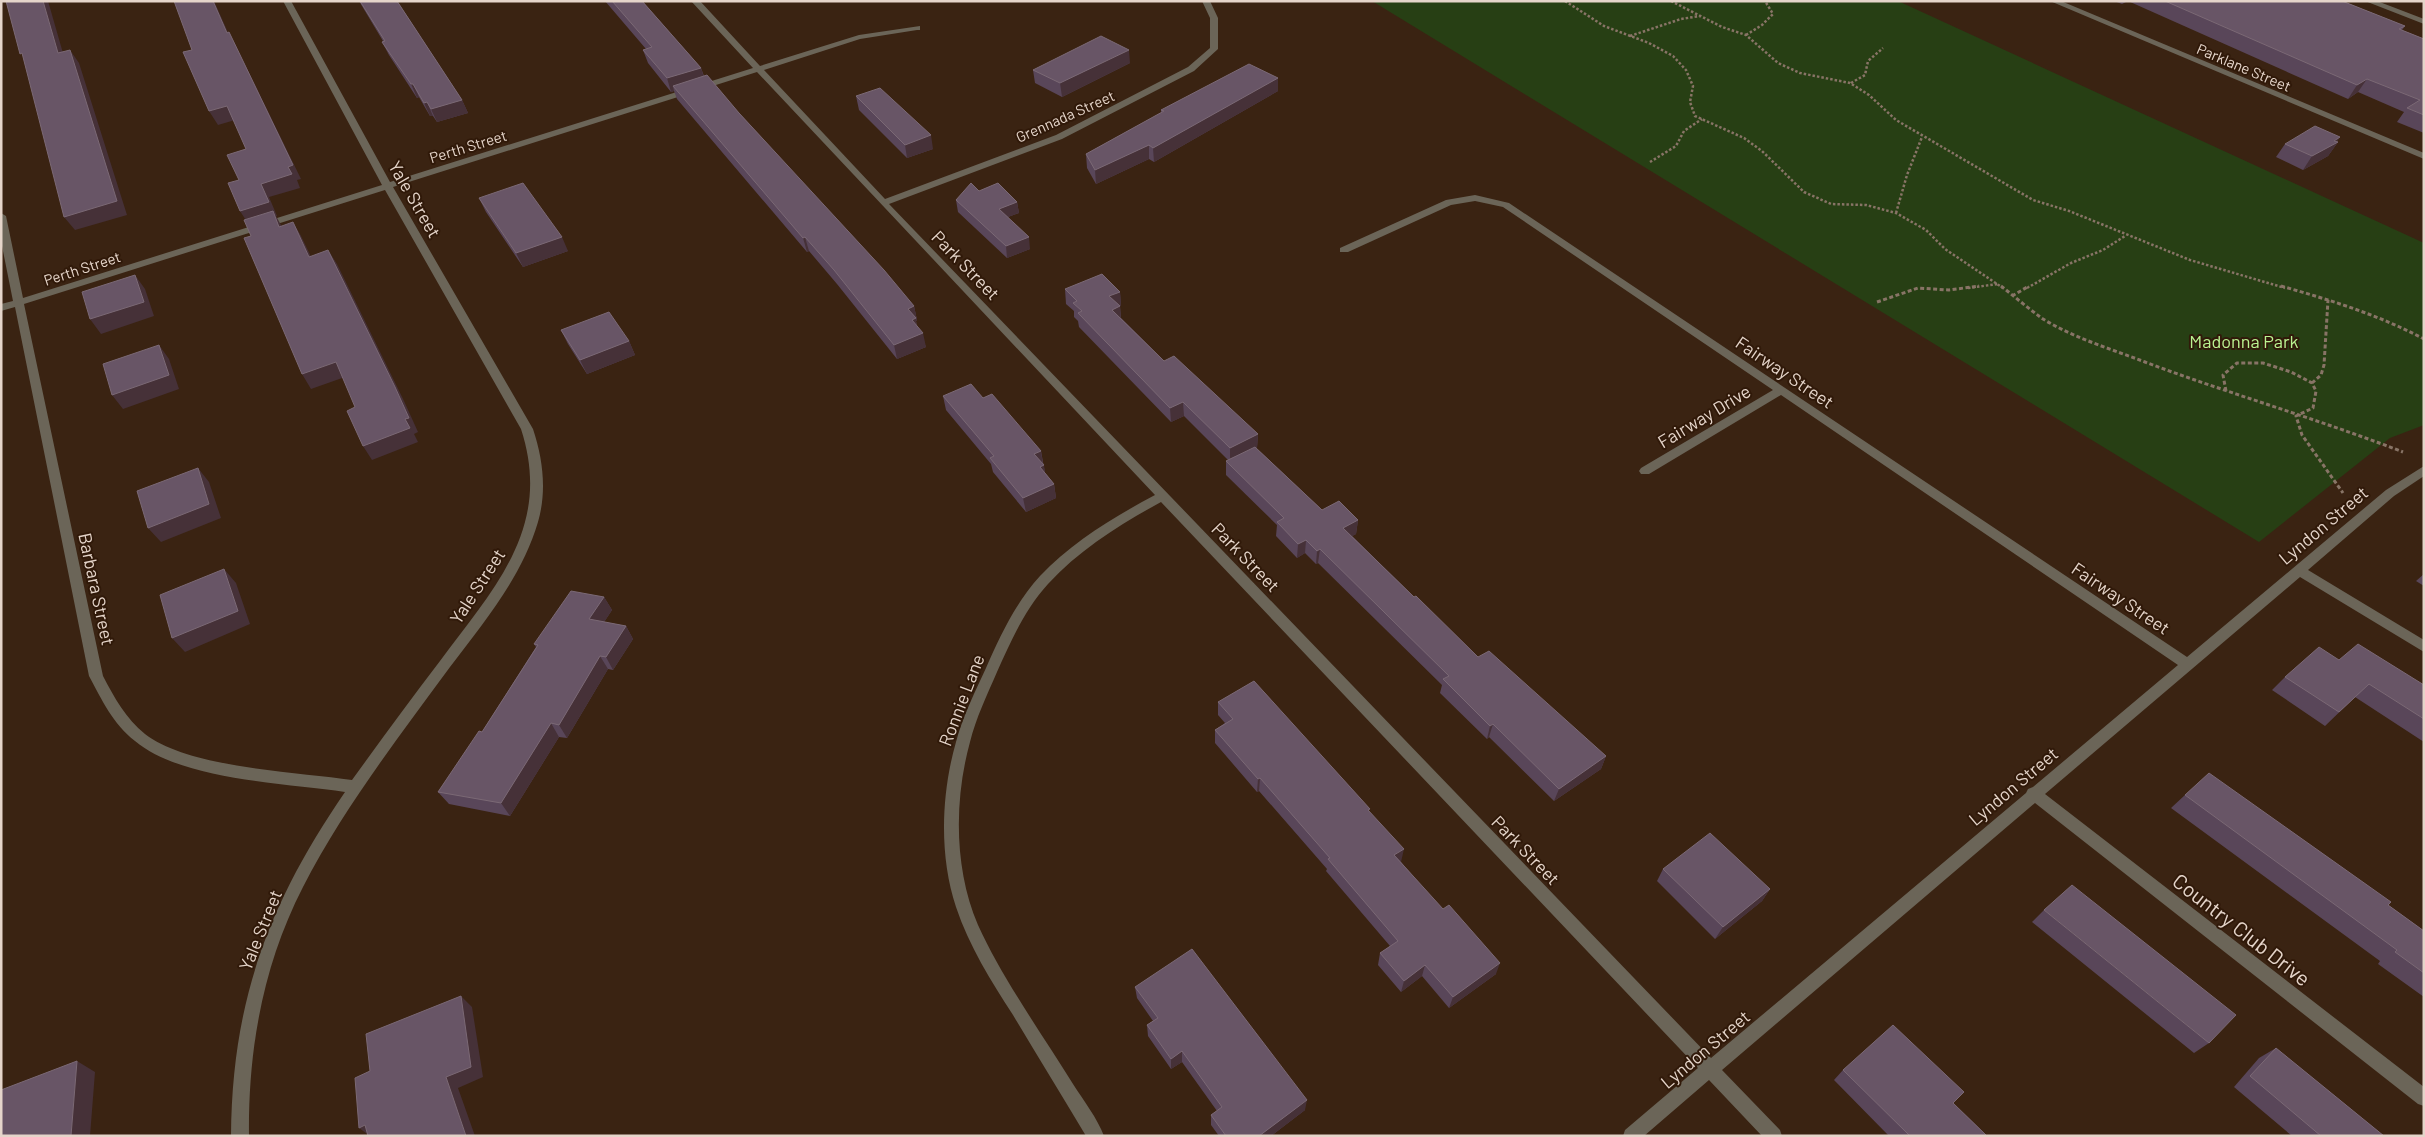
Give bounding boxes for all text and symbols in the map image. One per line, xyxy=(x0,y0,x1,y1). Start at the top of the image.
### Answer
street label: Parklane Street xyxy=(2194,39,2294,95)
street label: Grennada Street xyxy=(1013,86,1117,146)
street label: Perth Street xyxy=(427,126,509,166)
street label: Yale Street xyxy=(384,157,446,241)
street label: Park Street xyxy=(927,226,1005,304)
street label: Perth Street xyxy=(41,247,123,289)
park label: Madonna Park xyxy=(2189,330,2299,352)
street label: Fairway Street xyxy=(1732,331,1838,413)
street label: Fairway Drive xyxy=(1654,380,1754,452)
street label: Lyndon Street xyxy=(2274,481,2372,569)
street label: Park Street xyxy=(1207,518,1285,596)
street label: Barbara Street xyxy=(74,531,120,647)
street label: Yale Street xyxy=(445,544,509,628)
street label: Fairway Street xyxy=(2068,557,2174,639)
street label: Ronnie Lane xyxy=(933,651,989,749)
street label: Lyndon Street xyxy=(1964,742,2062,830)
street label: Park Street xyxy=(1487,811,1565,889)
street label: Country Club Drive xyxy=(2168,867,2316,991)
street label: Yale Street xyxy=(234,886,286,974)
street label: Lyndon Street xyxy=(1656,1005,1754,1093)

